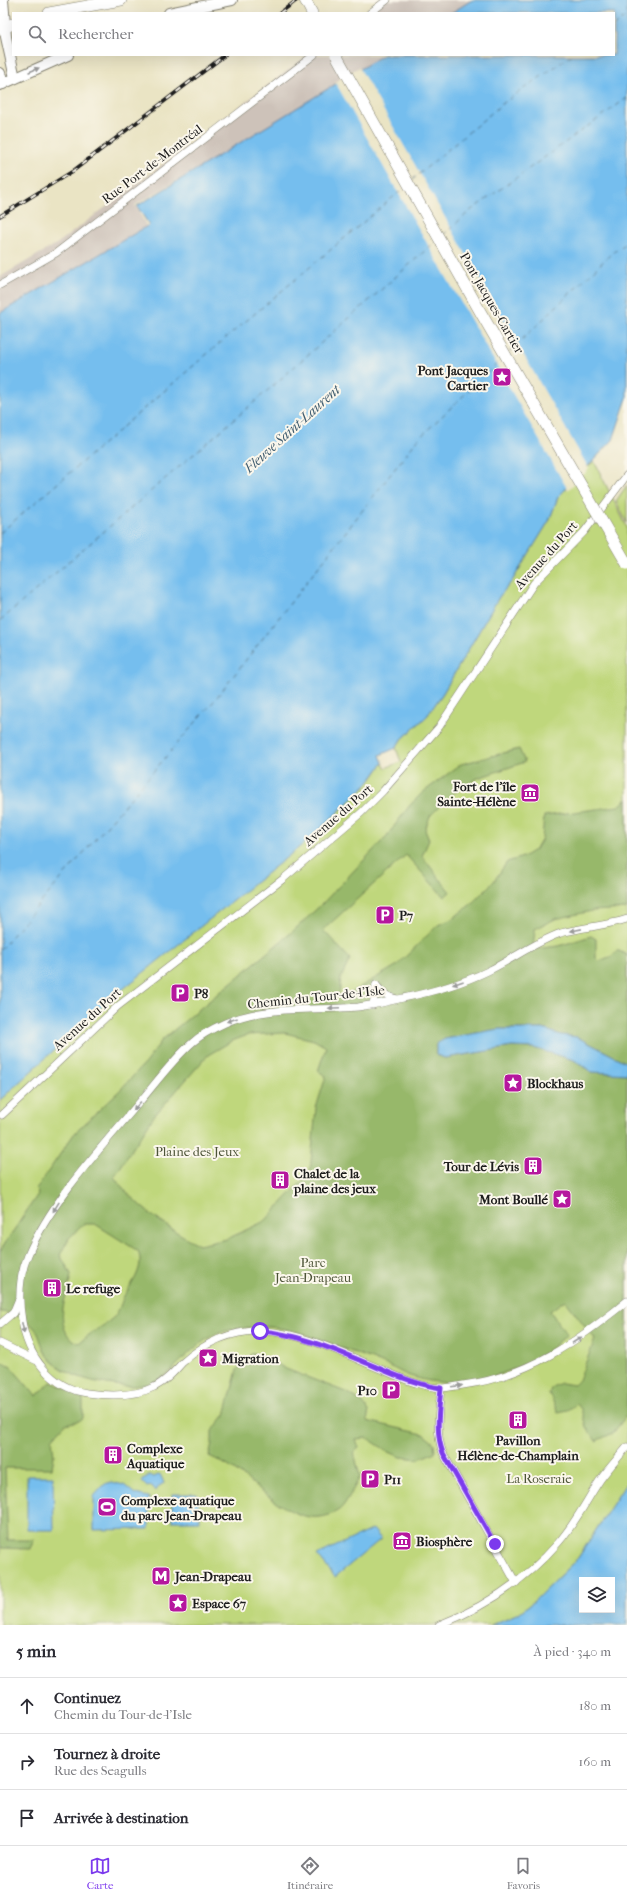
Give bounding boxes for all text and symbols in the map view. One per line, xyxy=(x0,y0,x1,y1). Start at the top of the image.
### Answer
search box xyxy=(12,12,615,56)
icon: search xyxy=(26,23,48,45)
text: Rechercher xyxy=(58,25,133,43)
one-way arrow xyxy=(28,67,40,73)
street label: Rue Port-de-Montréal xyxy=(99,121,206,207)
street label: Pont Jacques-Cartier xyxy=(457,250,527,357)
place label: Pont Jacques Cartier xyxy=(417,363,488,393)
place icon: Pont Jacques Cartier xyxy=(491,366,513,388)
water label: Fleuve Saint-Laurent xyxy=(240,381,344,477)
street label: Avenue du Port xyxy=(511,518,581,593)
place label: Fort de l'île Sainte-Hélène xyxy=(437,779,517,809)
street label: Avenue du Port xyxy=(300,781,376,850)
museum icon: Fort de l'île Sainte-Hélène xyxy=(519,782,541,804)
parking icon: P7 xyxy=(374,904,396,926)
place label: P7 xyxy=(399,908,414,923)
one-way arrow xyxy=(570,928,582,934)
one-way arrow xyxy=(451,980,463,986)
parking icon: P8 xyxy=(169,982,191,1004)
street label: Chemin du Tour-de-l'Isle xyxy=(247,982,386,1012)
street label: Avenue du Port xyxy=(49,984,124,1054)
place label: P8 xyxy=(194,986,209,1001)
one-way arrow xyxy=(327,1005,340,1011)
one-way arrow xyxy=(226,1018,238,1024)
place icon: Blockhaus xyxy=(502,1072,524,1094)
place label: Blockhaus xyxy=(527,1076,584,1091)
one-way arrow xyxy=(132,1100,141,1111)
park label: Plaine des Jeux xyxy=(155,1144,239,1159)
building icon: Tour de Lévis xyxy=(522,1155,544,1177)
place label: Tour de Lévis xyxy=(443,1159,519,1174)
place label: Chalet de la plaine des jeux xyxy=(293,1166,376,1197)
building icon: Chalet de la plaine des jeux xyxy=(269,1169,291,1191)
place icon: Mont Boullé xyxy=(551,1188,573,1210)
place label: Mont Boullé xyxy=(478,1192,549,1207)
one-way arrow xyxy=(52,1201,59,1213)
park label: Parc Jean-Drapeau xyxy=(274,1255,352,1285)
building icon: Le refuge xyxy=(41,1277,63,1299)
place label: Le refuge xyxy=(66,1281,121,1297)
one-way arrow xyxy=(21,1322,27,1334)
route start xyxy=(251,1322,269,1340)
one-way arrow xyxy=(572,1336,582,1344)
place icon: Migration xyxy=(197,1347,219,1369)
place label: Migration xyxy=(221,1351,279,1367)
parking icon: P10 xyxy=(380,1379,402,1401)
place label: P10 xyxy=(357,1383,377,1398)
one-way arrow xyxy=(451,1383,463,1389)
building icon: Pavillon Hélène-de-Champlain xyxy=(507,1409,529,1431)
place label: Pavillon Hélène-de-Champlain xyxy=(457,1433,579,1464)
place label: Complexe Aquatique xyxy=(126,1441,185,1472)
building icon: Complexe Aquatique xyxy=(102,1444,124,1466)
parking icon: P11 xyxy=(359,1468,381,1490)
park label: La Roseraie xyxy=(506,1471,572,1486)
place label: P11 xyxy=(384,1472,401,1487)
place label: Complexe aquatique du parc Jean-Drapeau xyxy=(121,1493,242,1524)
sports icon: Complexe aquatique du parc Jean-Drapeau xyxy=(96,1496,118,1518)
museum icon: Biosphère xyxy=(391,1530,413,1552)
place label: Biosphère xyxy=(416,1534,473,1550)
route end xyxy=(486,1535,504,1553)
metro station icon: Jean-Drapeau xyxy=(150,1565,172,1587)
place label: Jean-Drapeau xyxy=(173,1569,252,1585)
map controls xyxy=(579,1577,615,1613)
button: layers xyxy=(579,1577,615,1613)
place icon: Espace 67 xyxy=(167,1592,189,1614)
place label: Espace 67 xyxy=(192,1596,247,1612)
text: 5 min xyxy=(16,1641,56,1661)
text: À pied · 340 m xyxy=(534,1644,611,1659)
text: Continuez xyxy=(54,1689,121,1707)
icon: ahead xyxy=(16,1695,38,1717)
text: 180 m xyxy=(579,1698,611,1713)
text: Chemin du Tour-de-l'Isle xyxy=(54,1707,192,1722)
text: Tournez à droite xyxy=(54,1745,160,1763)
icon: right xyxy=(16,1751,38,1773)
text: 160 m xyxy=(579,1754,611,1769)
text: Rue des Seagulls xyxy=(54,1763,147,1778)
icon: arrive xyxy=(16,1807,38,1829)
text: Arrivée à destination xyxy=(54,1809,189,1827)
tab: Carte xyxy=(87,1855,113,1892)
tab: Itinéraire xyxy=(287,1855,333,1892)
tab: Favoris xyxy=(507,1855,540,1892)

